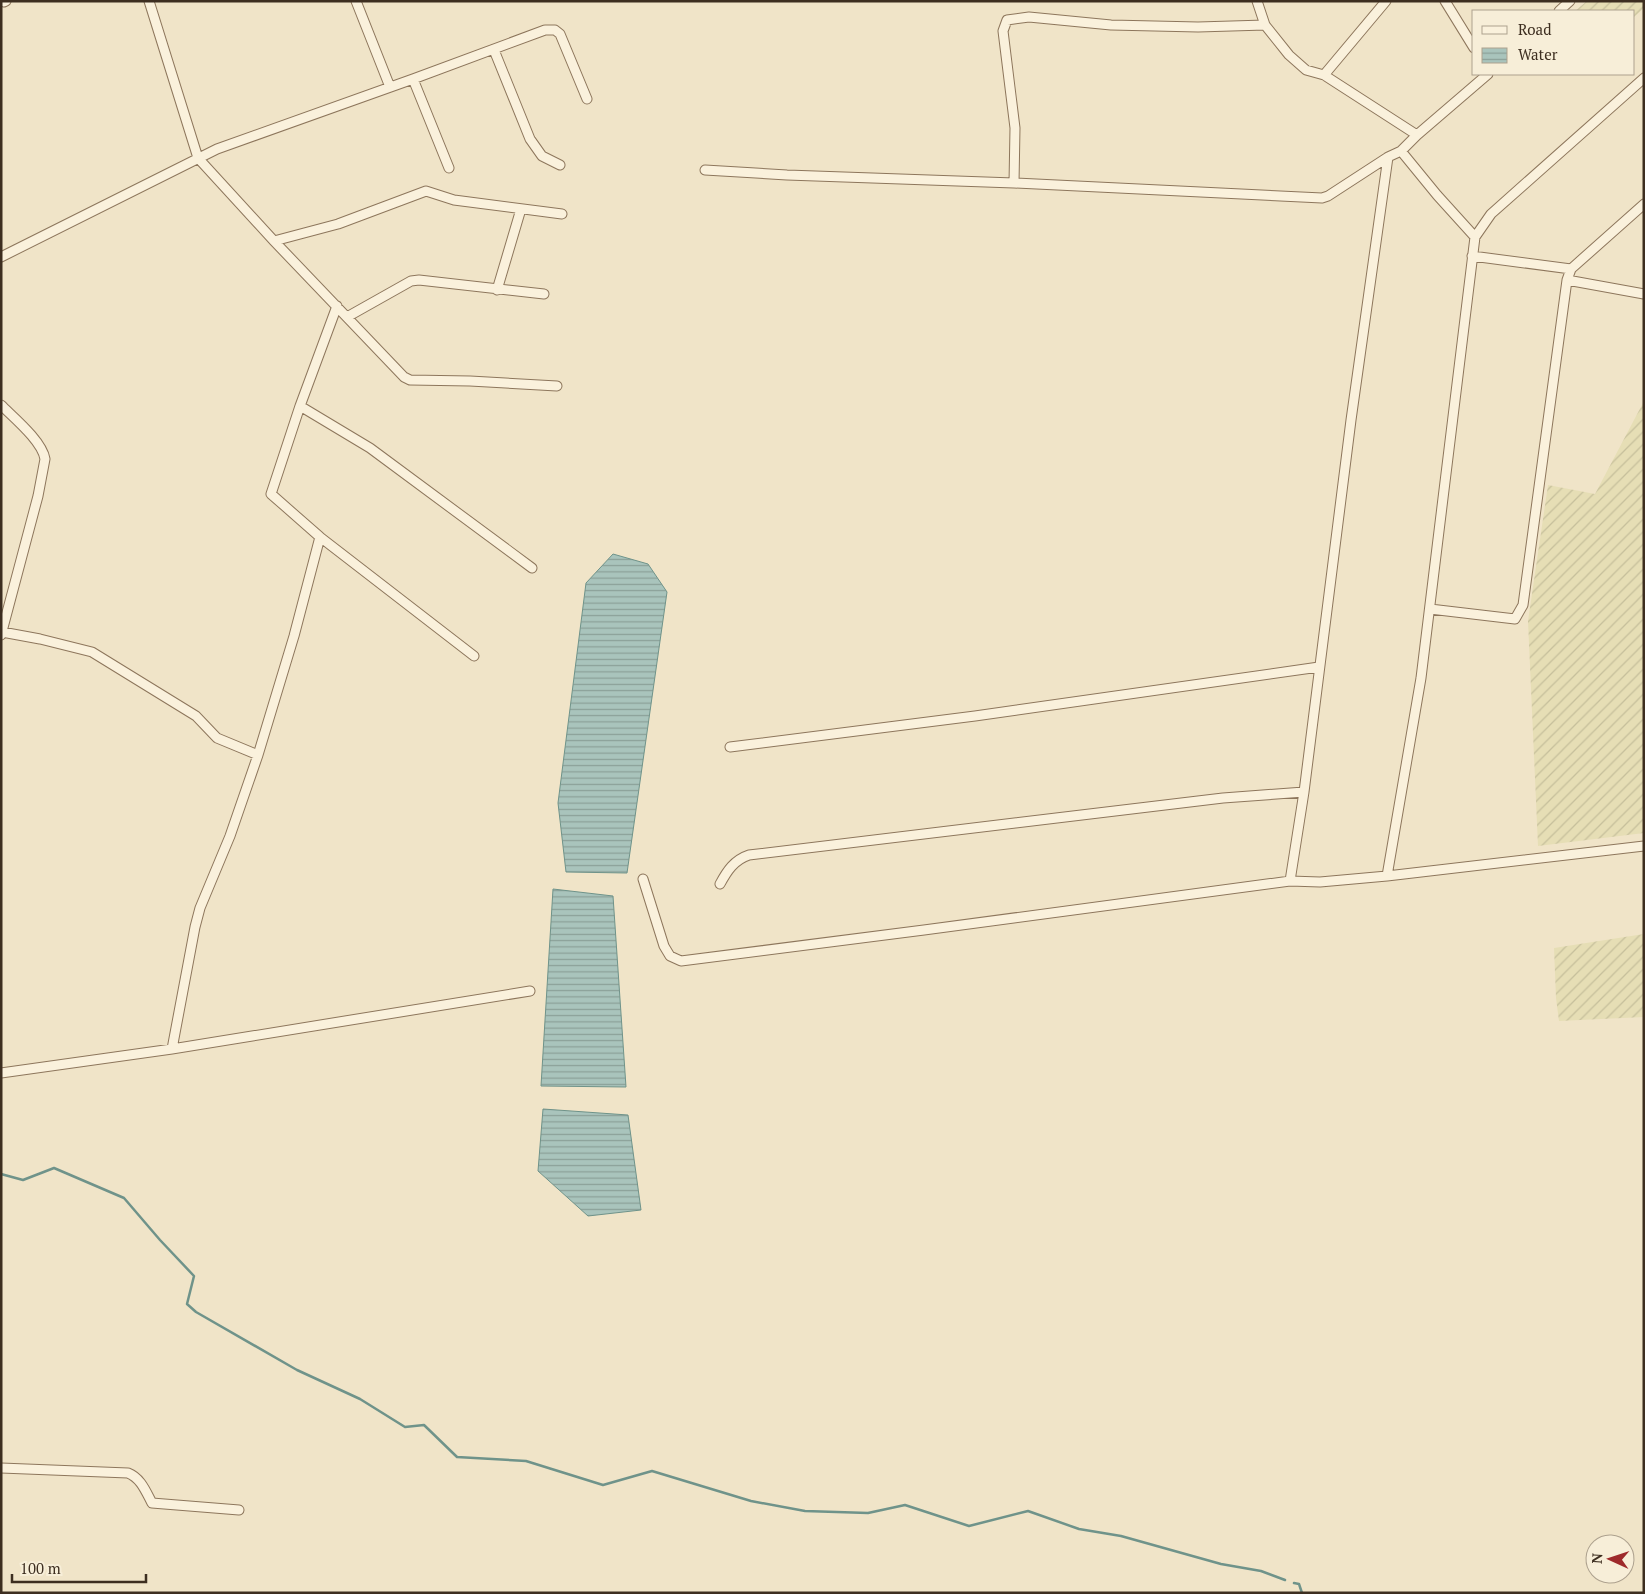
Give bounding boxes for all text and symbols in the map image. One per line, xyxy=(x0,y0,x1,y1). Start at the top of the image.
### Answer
legend xyxy=(1472,10,1635,75)
text: Road xyxy=(1518,19,1551,39)
text: Water xyxy=(1518,44,1558,64)
north arrow xyxy=(1585,1534,1635,1584)
scale bar xyxy=(12,1552,146,1584)
text: N xyxy=(1587,1552,1606,1564)
text: 100 m xyxy=(20,1558,61,1578)

